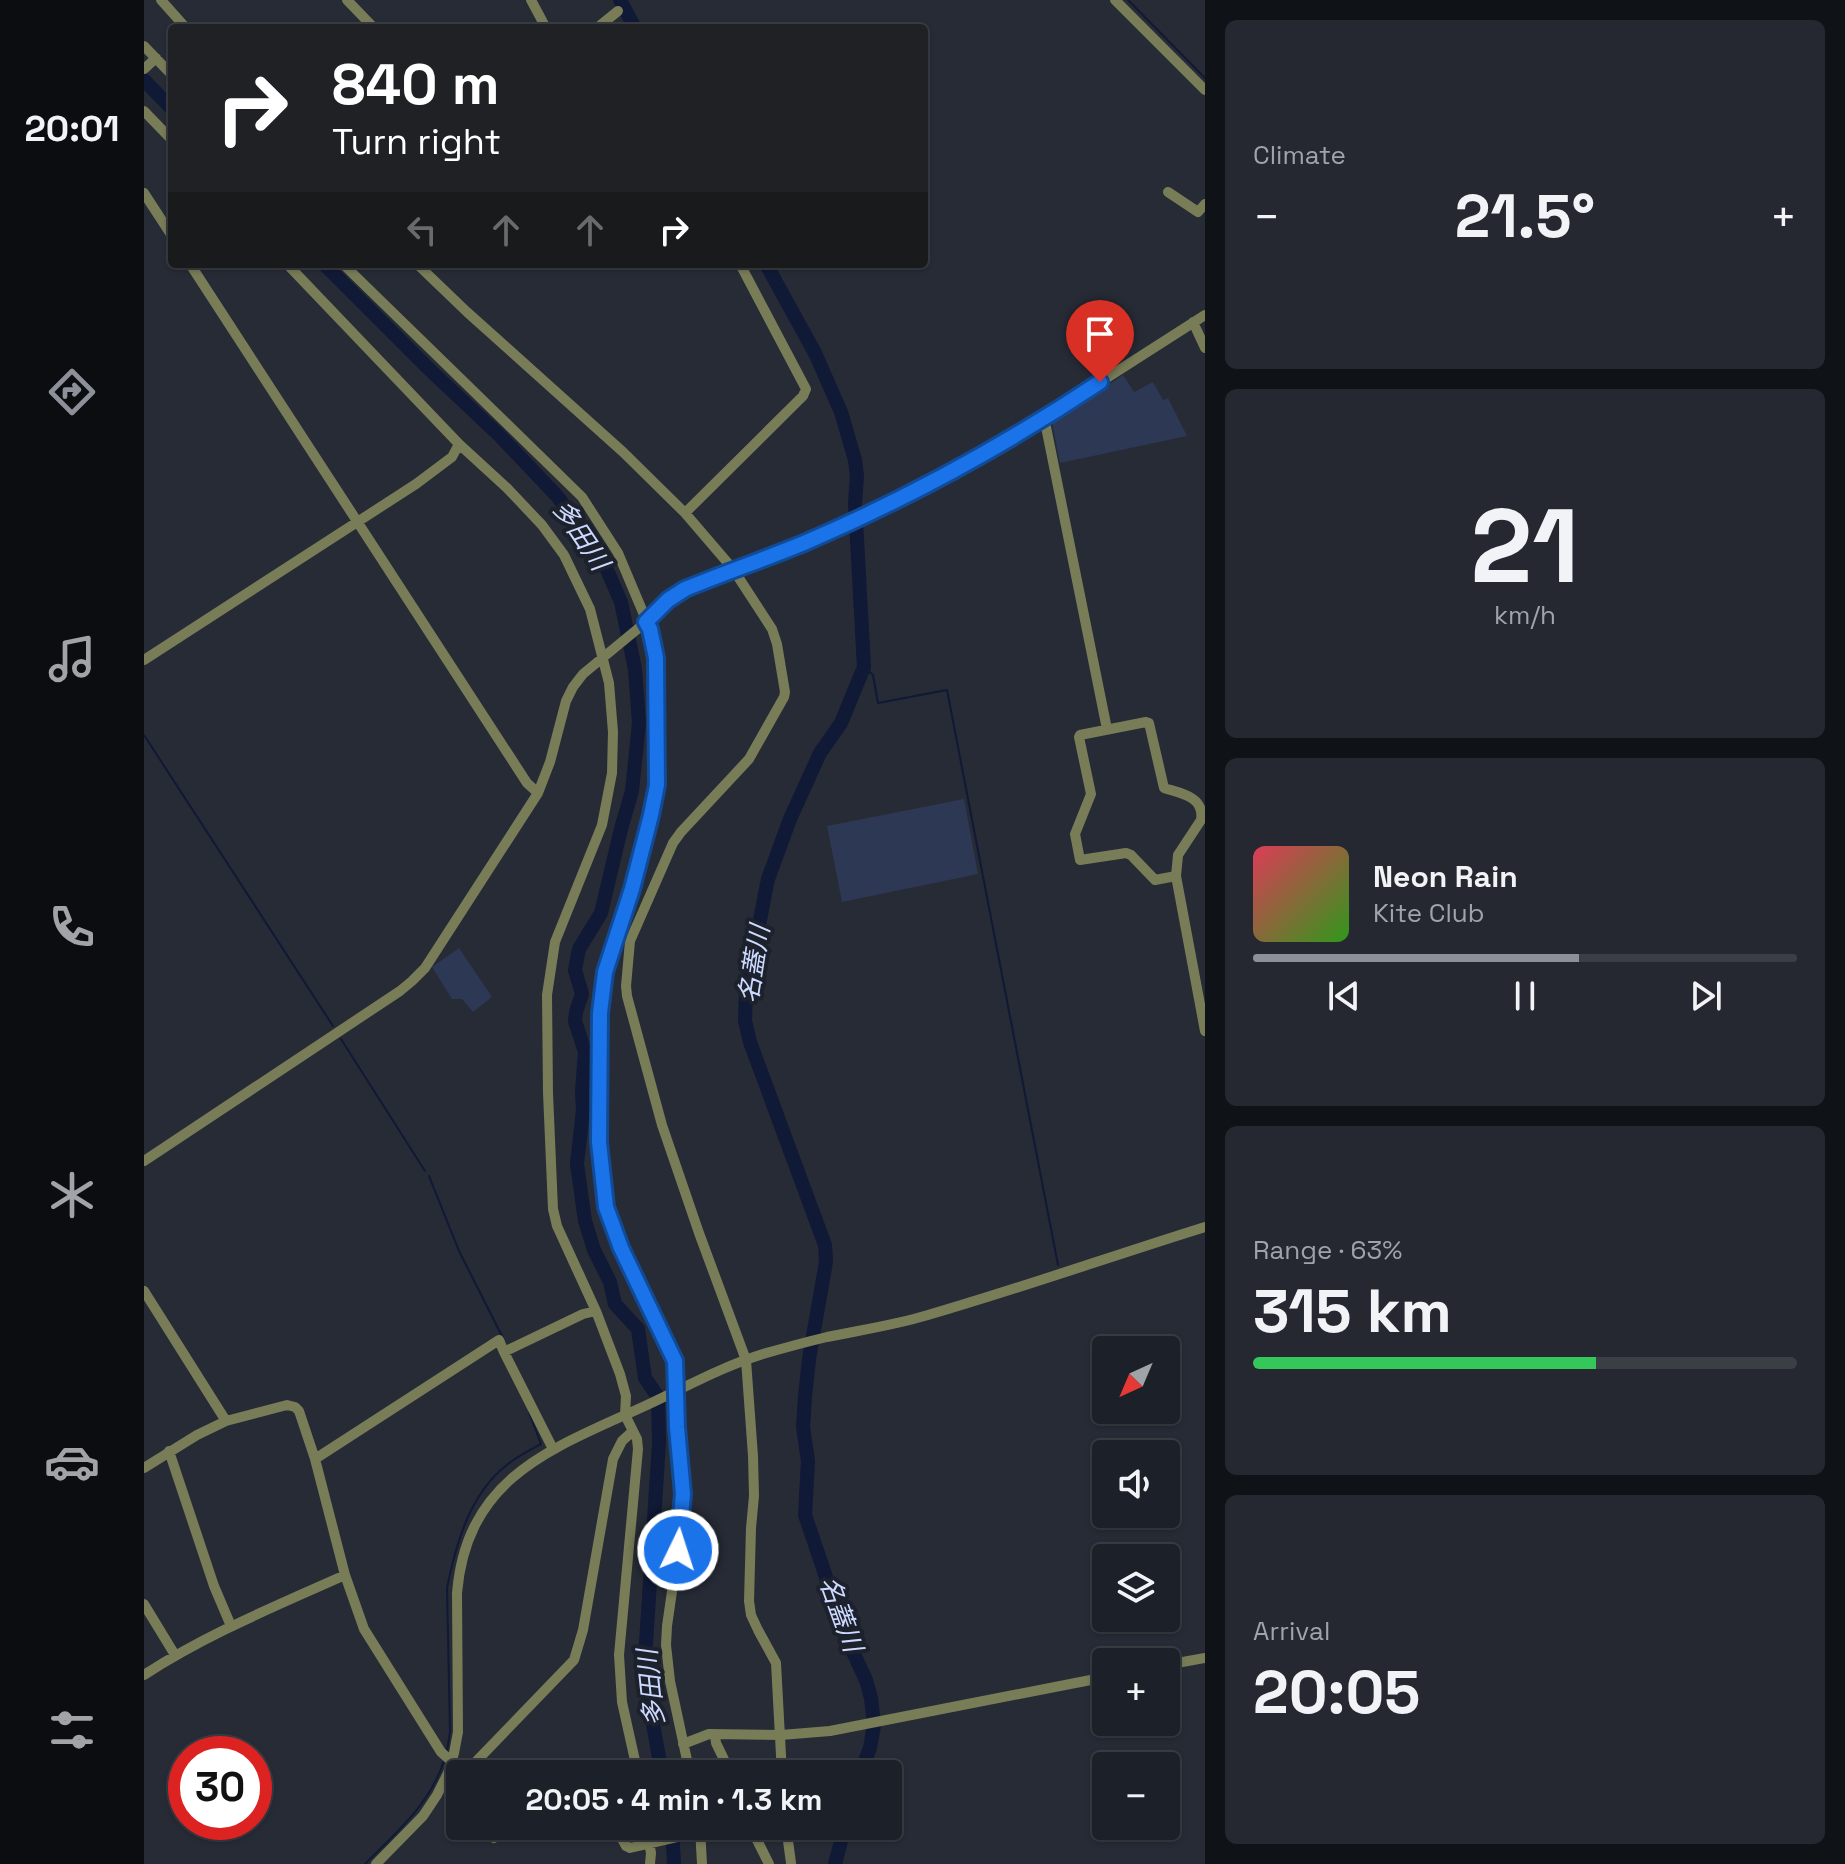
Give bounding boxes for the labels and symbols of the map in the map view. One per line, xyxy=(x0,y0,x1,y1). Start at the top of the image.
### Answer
pin xyxy=(1066,300,1134,382)
water label: 多田川 xyxy=(545,493,619,579)
water label: 名蓋川 xyxy=(731,920,777,1005)
north arrow xyxy=(1092,1336,1180,1424)
position arrow xyxy=(636,1508,720,1592)
water label: 名蓋川 xyxy=(812,1572,871,1659)
water label: 多田川 xyxy=(630,1644,672,1729)
speed limit sign: 30 xyxy=(168,1736,272,1840)

